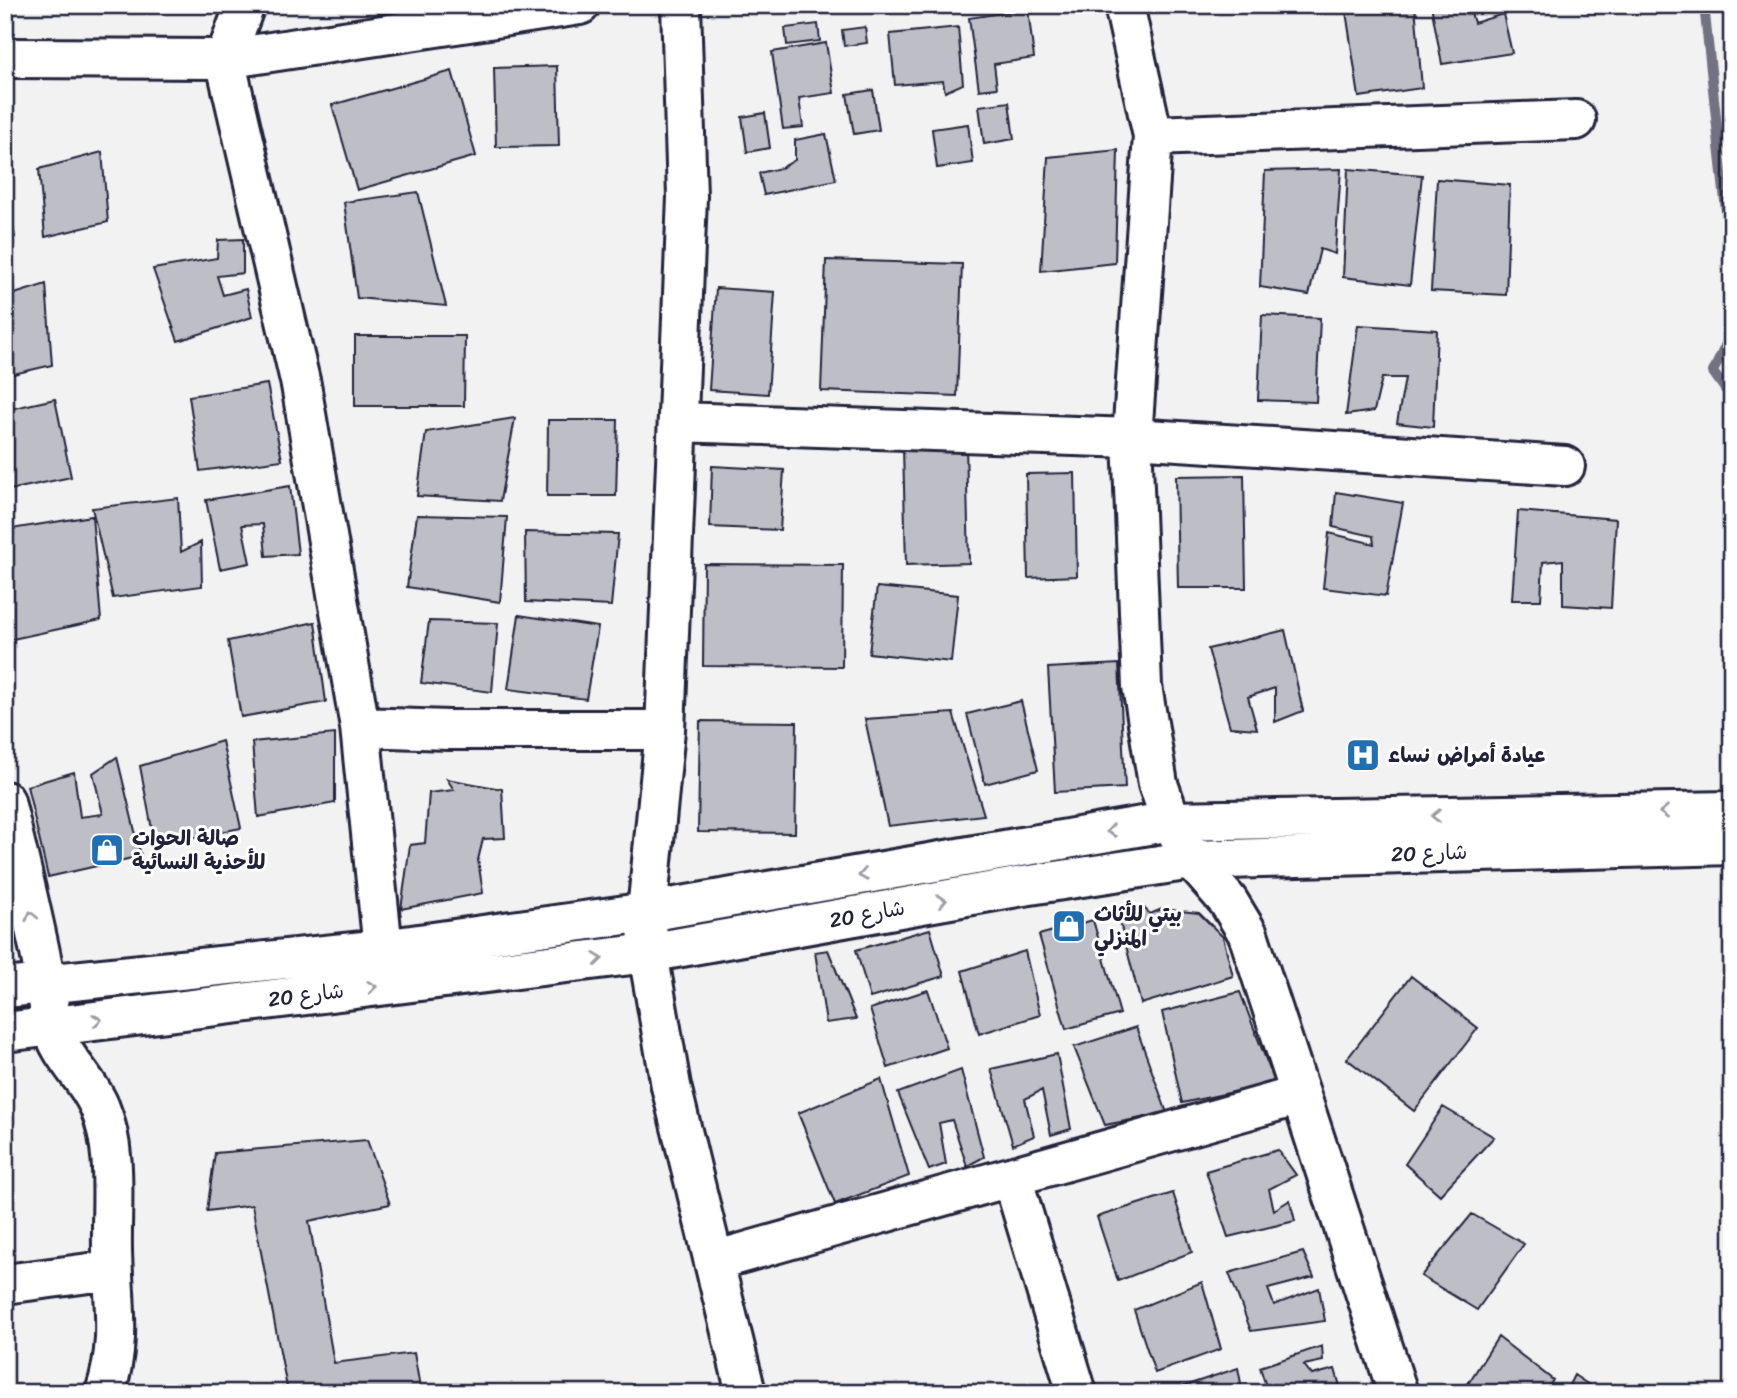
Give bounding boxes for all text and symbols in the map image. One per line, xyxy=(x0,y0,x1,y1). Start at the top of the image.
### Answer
hospital icon: عيادة أمراض نساء xyxy=(1344,736,1382,774)
place label: عيادة أمراض نساء xyxy=(1388,736,1545,774)
one-way arrow xyxy=(1658,804,1668,820)
one-way arrow xyxy=(1430,809,1441,824)
place label: صالة الحوات للأحذية النسائية xyxy=(132,819,265,881)
one-way arrow xyxy=(1106,823,1118,838)
shop icon: صالة الحوات للأحذية النسائية xyxy=(88,831,126,869)
street label: شارع 20 xyxy=(1390,833,1468,873)
one-way arrow xyxy=(857,866,869,881)
street label: شارع 20 xyxy=(826,889,908,939)
one-way arrow xyxy=(936,894,948,909)
place label: بيتي للأثاث المنزلي xyxy=(1094,895,1182,957)
shop icon: بيتي للأثاث المنزلي xyxy=(1050,907,1088,945)
one-way arrow xyxy=(25,910,39,922)
one-way arrow xyxy=(592,952,603,967)
street label: شارع 20 xyxy=(266,971,346,1019)
one-way arrow xyxy=(366,979,378,994)
one-way arrow xyxy=(91,1013,103,1028)

